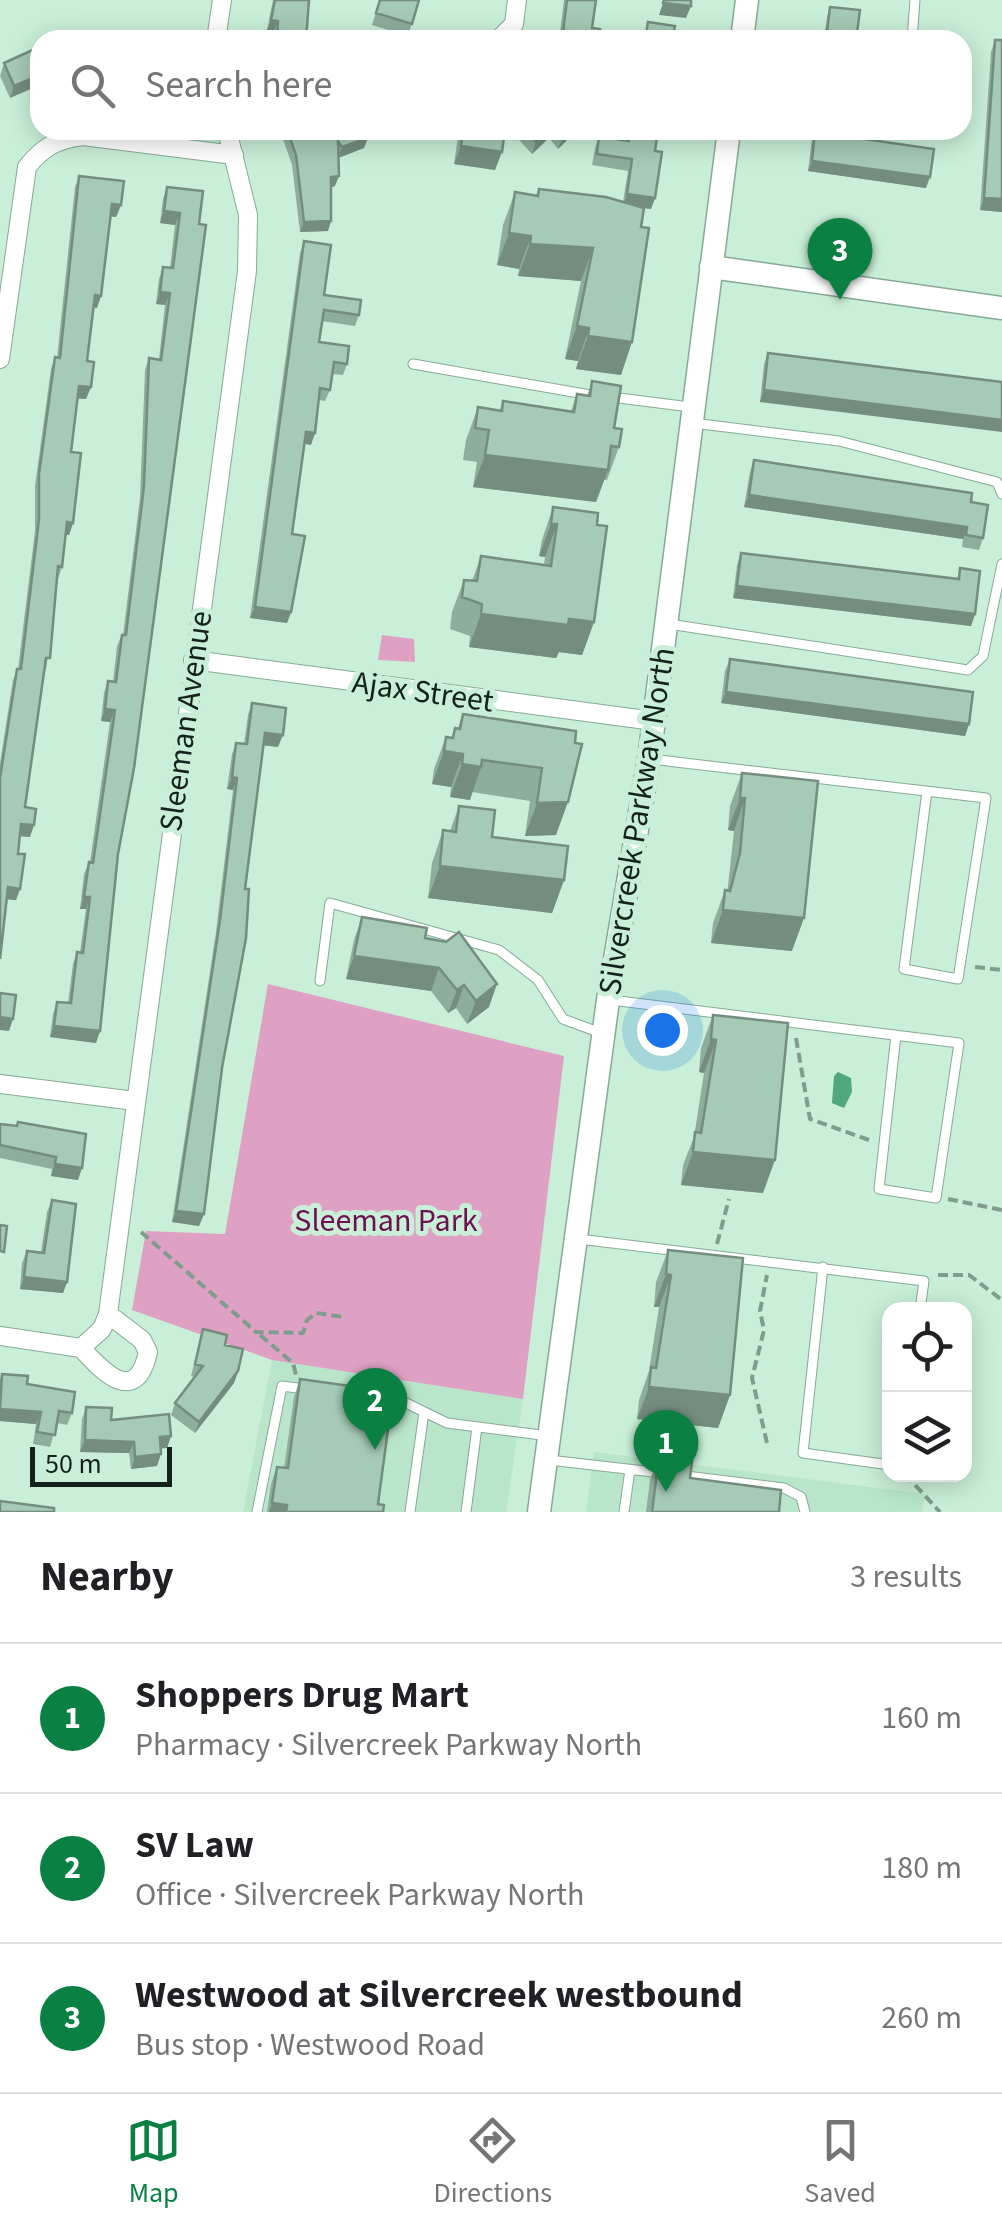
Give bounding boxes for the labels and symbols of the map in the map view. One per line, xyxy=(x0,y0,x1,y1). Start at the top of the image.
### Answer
pin: 3 xyxy=(808,218,872,300)
street label: Sleeman Avenue xyxy=(148,608,224,834)
street label: Silvercreek Parkway North xyxy=(587,644,687,998)
street label: Ajax Street xyxy=(349,659,497,725)
your location xyxy=(637,1005,688,1056)
park label: Sleeman Park xyxy=(294,1198,478,1244)
pin: 2 xyxy=(342,1368,408,1450)
pin: 1 xyxy=(634,1410,698,1492)
scale bar xyxy=(30,1442,172,1486)

